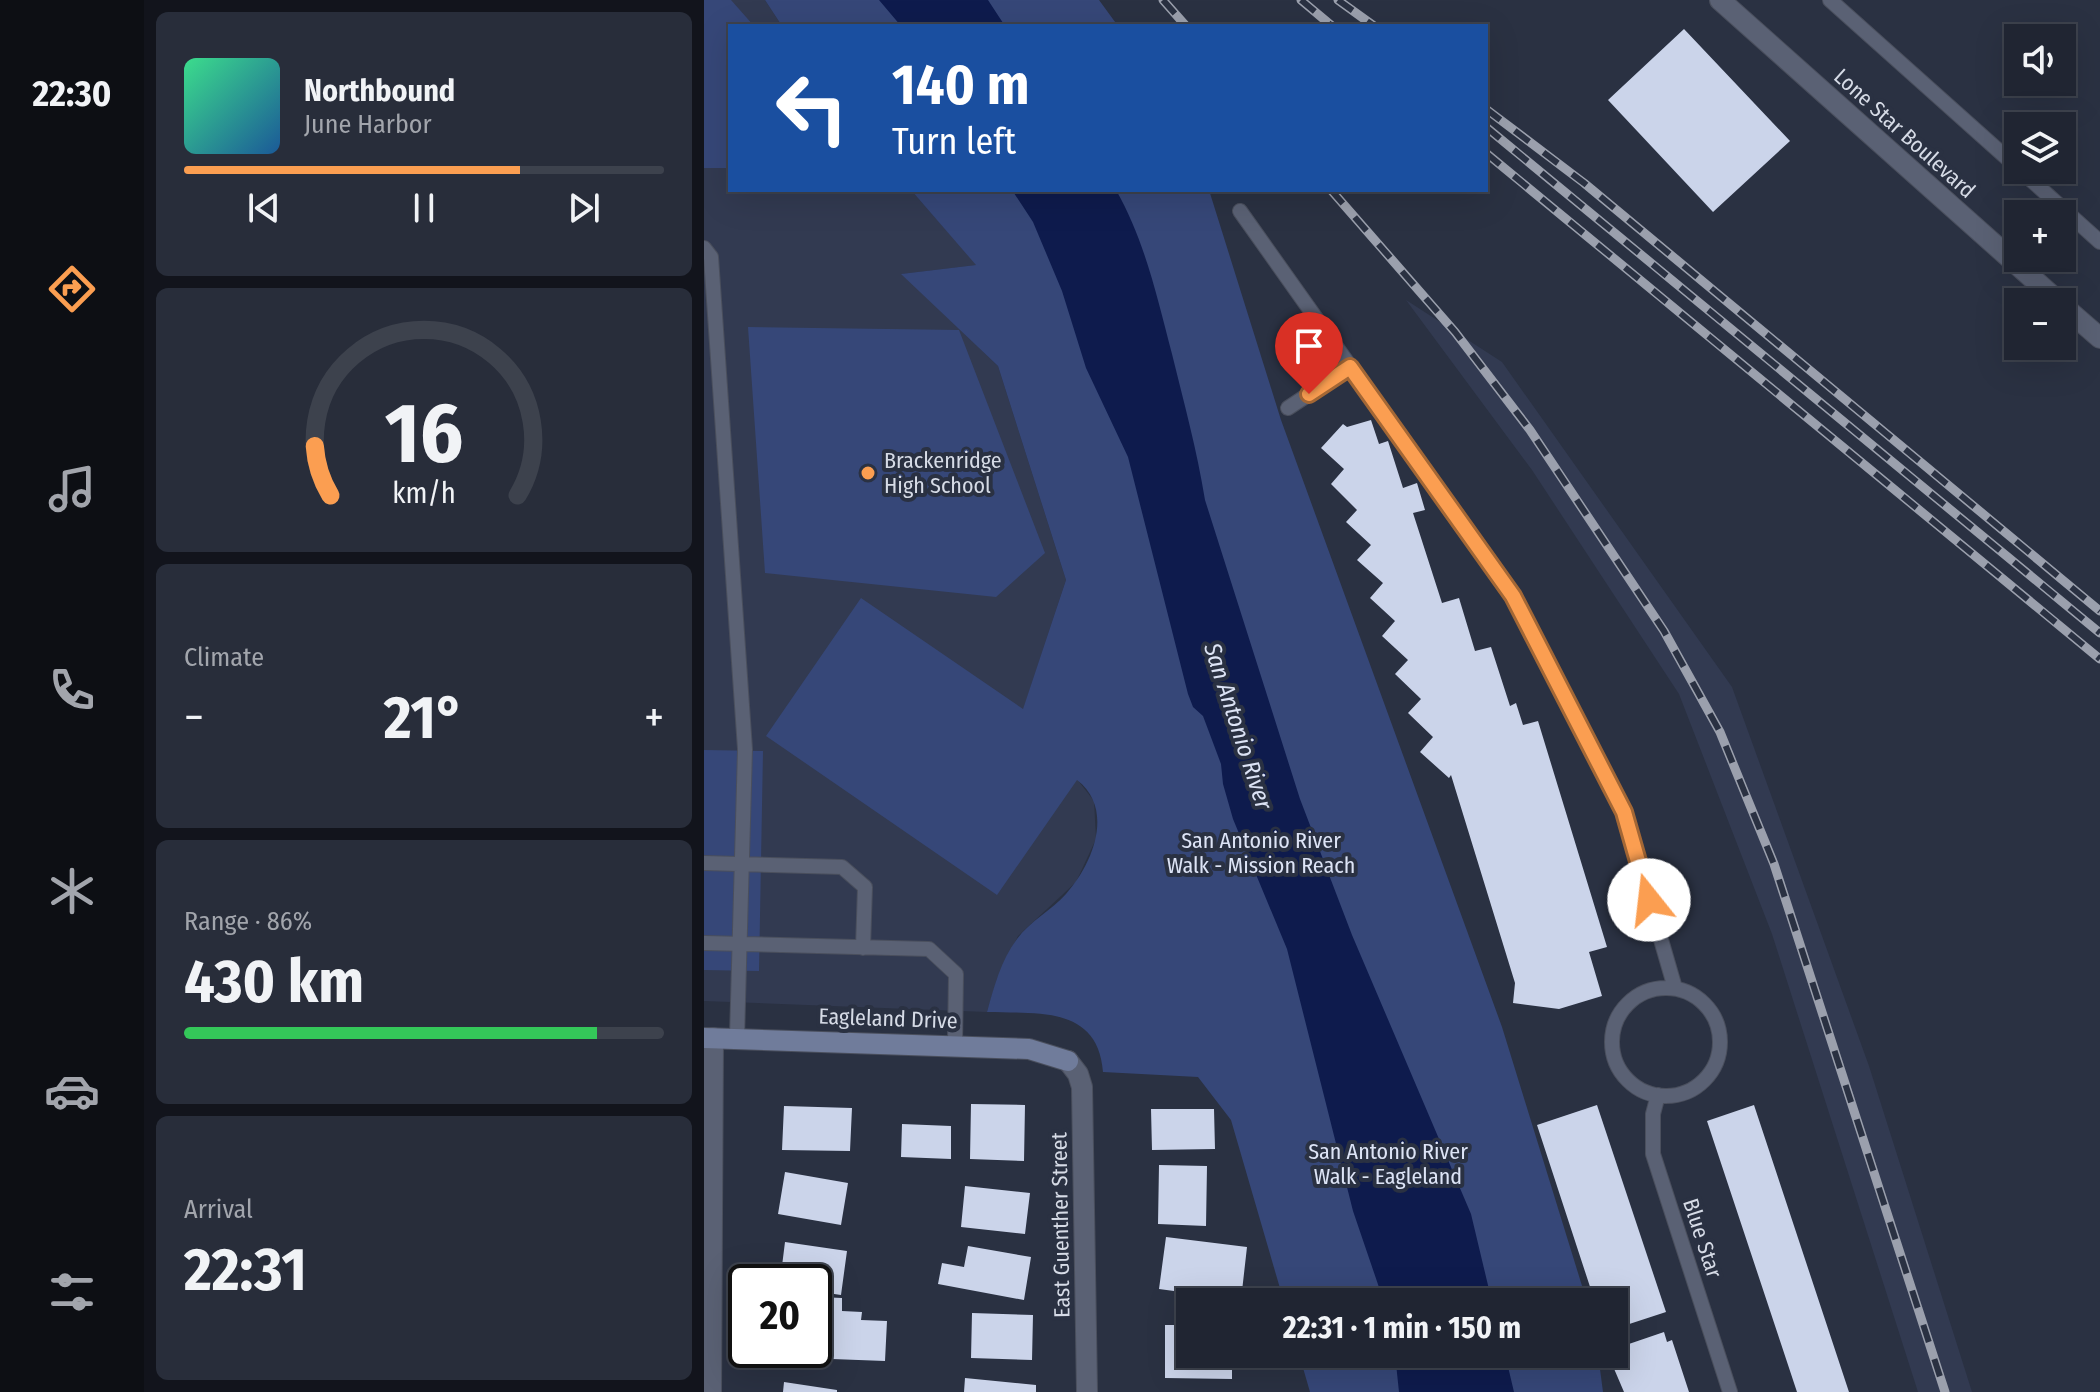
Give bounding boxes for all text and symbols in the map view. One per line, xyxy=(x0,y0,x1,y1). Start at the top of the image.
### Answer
map controls xyxy=(2004,24,2076,360)
button: sound xyxy=(2004,24,2076,96)
text: 140 m xyxy=(892,52,1029,119)
icon: left xyxy=(760,56,864,160)
street label: Lone Star Boulevard xyxy=(1828,63,1981,204)
text: 22:30 xyxy=(33,72,111,116)
text: Northbound xyxy=(304,73,455,109)
text: June Harbor xyxy=(304,109,432,140)
button: layers xyxy=(2004,112,2076,184)
text: Turn left xyxy=(892,120,1016,164)
icon: previous xyxy=(242,186,286,230)
icon: pause xyxy=(402,186,446,230)
icon: next xyxy=(562,186,606,230)
button: + xyxy=(2004,200,2076,272)
icon: directions xyxy=(44,261,100,317)
button: − xyxy=(2004,288,2076,360)
pin xyxy=(1275,312,1343,394)
icon: arrive xyxy=(1287,324,1331,368)
text: 16 xyxy=(385,384,463,484)
place label: Brackenridge High School xyxy=(884,447,1002,499)
icon: music xyxy=(44,461,100,517)
marker: Brackenridge High School xyxy=(859,464,877,482)
text: km/h xyxy=(392,476,456,511)
water label: San Antonio River xyxy=(1198,638,1278,813)
text: Climate xyxy=(184,642,264,673)
icon: phone xyxy=(44,662,100,718)
text: 21° xyxy=(384,682,464,754)
text: − xyxy=(184,691,204,744)
text: + xyxy=(644,691,664,744)
park label: San Antonio River Walk - Mission Reach xyxy=(1167,827,1355,879)
position arrow xyxy=(1607,858,1691,942)
icon: climate xyxy=(44,863,100,919)
text: Range · 86% xyxy=(184,906,312,937)
text: 430 km xyxy=(184,946,364,1018)
street label: Eagleland Drive xyxy=(818,1003,958,1034)
icon: car xyxy=(44,1063,100,1119)
street label: East Guenther Street xyxy=(1045,1131,1076,1318)
park label: San Antonio River Walk - Eagleland xyxy=(1308,1138,1468,1190)
text: Arrival xyxy=(184,1194,253,1225)
street label: Blue Star xyxy=(1677,1195,1728,1282)
text: 22:31 xyxy=(184,1234,307,1306)
icon: filters xyxy=(44,1264,100,1320)
speed limit sign: 20 xyxy=(728,1264,832,1368)
text: 22:31 · 1 min · 150 m xyxy=(1283,1310,1521,1346)

